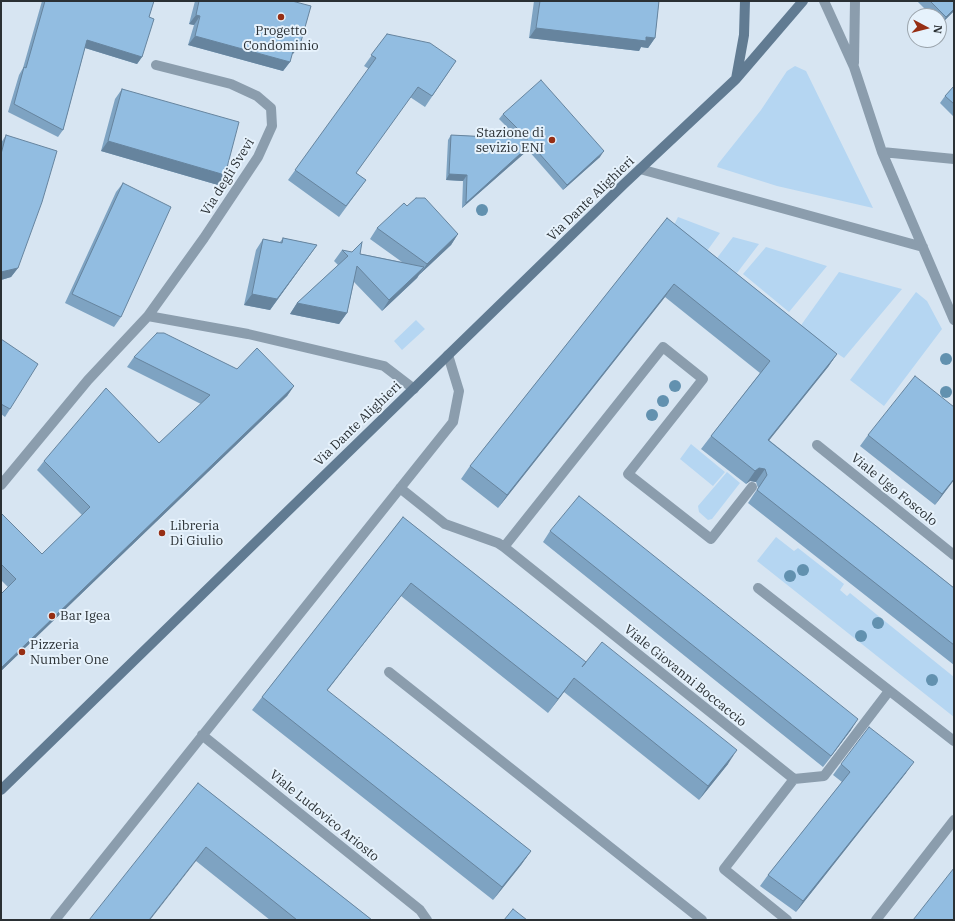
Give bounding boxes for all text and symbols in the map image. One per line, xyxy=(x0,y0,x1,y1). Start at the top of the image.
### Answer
north arrow xyxy=(907,8,947,48)
marker: Progetto Condominio xyxy=(276,12,286,22)
place label: Progetto Condominio xyxy=(243,23,319,54)
text: N xyxy=(930,24,945,35)
place label: Stazione di sevizio ENI xyxy=(476,125,544,156)
marker: Stazione di sevizio ENI xyxy=(547,135,557,145)
street label: Via degli Svevi xyxy=(198,136,258,218)
street label: Via Dante Alighieri xyxy=(544,154,638,244)
street label: Via Dante Alighieri xyxy=(311,379,405,469)
street label: Viale Ugo Foscolo xyxy=(848,450,940,530)
place label: Libreria Di Giulio xyxy=(170,518,223,549)
marker: Libreria Di Giulio xyxy=(157,528,167,538)
place label: Bar Igea xyxy=(60,608,110,624)
marker: Bar Igea xyxy=(47,611,57,621)
street label: Viale Giovanni Boccaccio xyxy=(621,622,749,730)
place label: Pizzeria Number One xyxy=(30,637,109,668)
marker: Pizzeria Number One xyxy=(17,647,27,657)
street label: Viale Ludovico Ariosto xyxy=(266,767,382,865)

